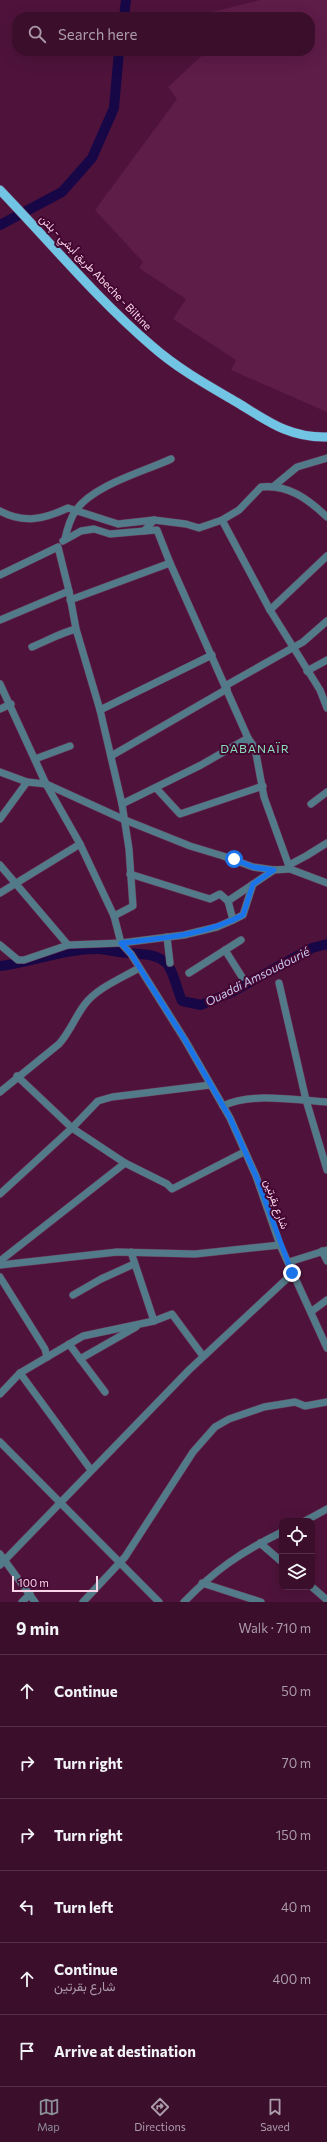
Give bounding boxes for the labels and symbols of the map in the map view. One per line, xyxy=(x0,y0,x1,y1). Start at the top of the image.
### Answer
street label: طريق أبشي - بلتن Abeche - Biltine xyxy=(34,211,155,335)
district label: DABANAÏR xyxy=(220,741,290,755)
route start xyxy=(225,850,243,868)
water label: Ouaddi Amsoudourié xyxy=(203,943,312,1008)
street label: شارع بقرتين xyxy=(260,1177,292,1232)
route end xyxy=(283,1264,301,1282)
scale bar xyxy=(12,1574,98,1593)

